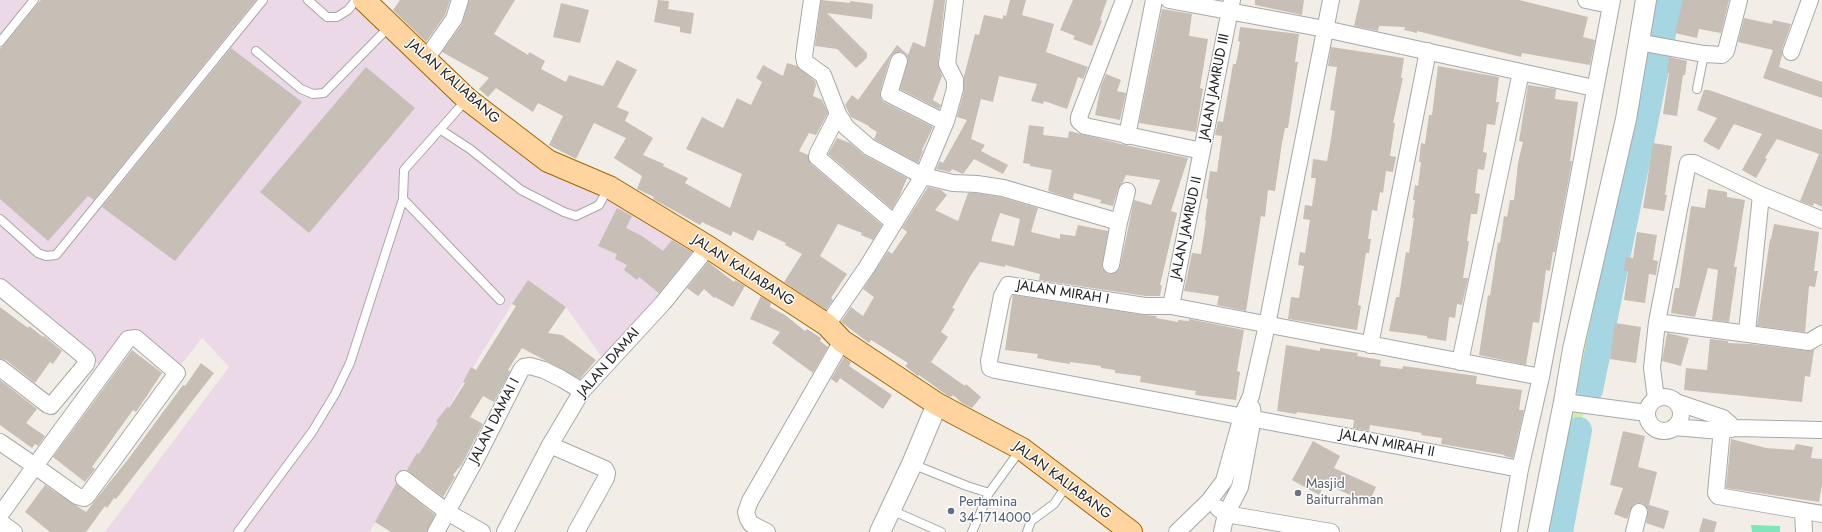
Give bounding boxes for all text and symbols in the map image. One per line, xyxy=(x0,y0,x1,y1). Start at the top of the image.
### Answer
street label: JALAN JAMRUD III xyxy=(1196,32,1234,142)
street label: JALAN KALIABANG xyxy=(403,36,503,128)
street label: JALAN JAMRUD II xyxy=(1168,175,1206,281)
street label: JALAN KALIABANG xyxy=(689,232,797,310)
street label: JALAN MIRAH I xyxy=(1016,277,1110,309)
street label: JALAN DAMAI xyxy=(574,325,644,401)
street label: JALAN DAMAI I xyxy=(466,375,524,467)
street label: JALAN MIRAH II xyxy=(1338,427,1436,461)
street label: JALAN KALIABANG xyxy=(1010,439,1114,523)
place label: Masjid Baiturrahman xyxy=(1306,477,1384,510)
marker: Masjid Baiturrahman xyxy=(1293,488,1303,498)
place label: Pertamina 34-1714000 xyxy=(959,495,1031,528)
marker: Pertamina 34-1714000 xyxy=(946,506,956,516)

